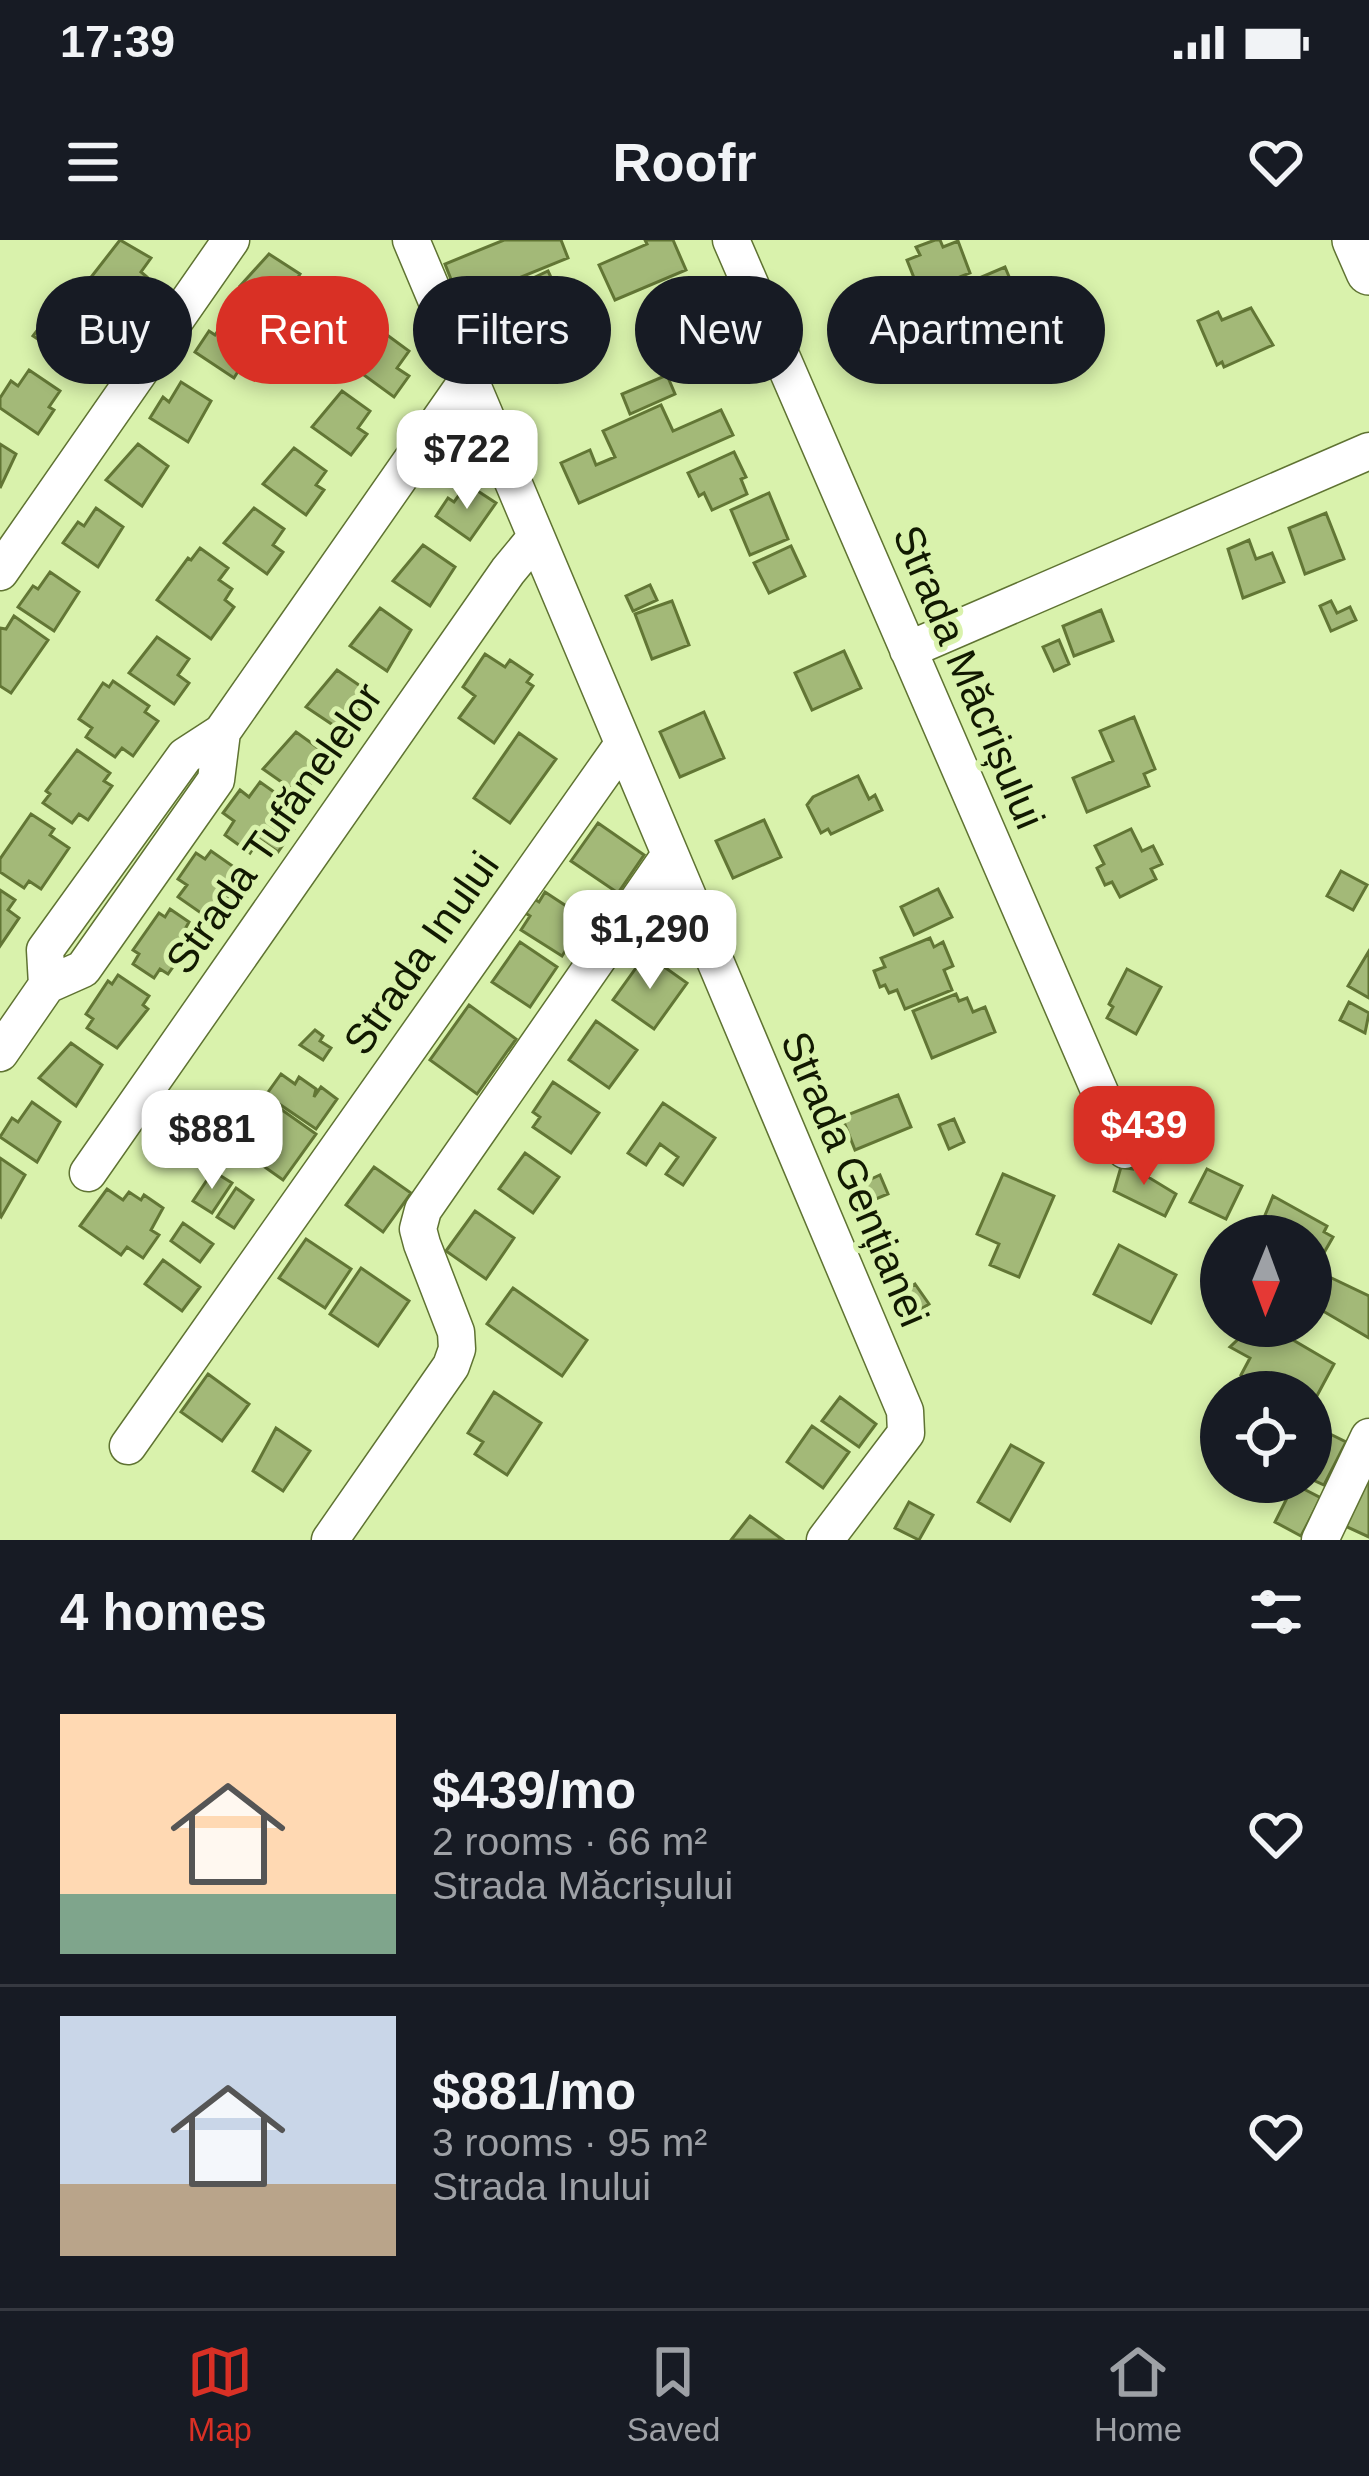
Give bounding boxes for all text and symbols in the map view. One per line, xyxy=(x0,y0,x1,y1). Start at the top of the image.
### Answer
text: 17:39 xyxy=(60,16,175,67)
icon: menu xyxy=(60,129,126,195)
icon: heart xyxy=(1243,129,1309,195)
text: Roofr xyxy=(613,132,756,192)
chip: Buy xyxy=(36,276,192,384)
chip: Rent xyxy=(216,276,389,384)
chip: Filters xyxy=(413,276,611,384)
chip: New xyxy=(635,276,803,384)
chip: Apartment xyxy=(827,276,1105,384)
pin: $722 xyxy=(396,410,538,512)
text: $722 xyxy=(424,427,510,470)
street label: Strada Măcrișului xyxy=(884,518,1054,836)
street label: Strada Tufănelelor xyxy=(156,674,392,982)
street label: Strada Inului xyxy=(334,843,508,1063)
pin: $1,290 xyxy=(552,890,748,992)
text: $1,290 xyxy=(590,907,710,950)
street label: Strada Gențianei xyxy=(772,1025,938,1333)
pin: $439 xyxy=(1073,1086,1215,1188)
pin: $881 xyxy=(141,1090,283,1192)
text: $439 xyxy=(1101,1103,1187,1146)
text: $881 xyxy=(169,1107,255,1150)
north arrow xyxy=(1200,1215,1332,1347)
map controls xyxy=(1200,1215,1332,1503)
button: locate xyxy=(1200,1371,1332,1503)
icon: filters xyxy=(1243,1579,1309,1645)
text: 4 homes xyxy=(60,1584,267,1641)
icon: home xyxy=(156,1762,300,1906)
text: $439/mo xyxy=(432,1762,636,1819)
icon: heart xyxy=(1243,1801,1309,1867)
text: 2 rooms · 66 m² xyxy=(432,1820,707,1863)
text: Strada Măcrișului xyxy=(432,1864,733,1907)
text: $881/mo xyxy=(432,2063,636,2120)
icon: home xyxy=(156,2064,300,2208)
icon: heart xyxy=(1243,2103,1309,2169)
text: 3 rooms · 95 m² xyxy=(432,2121,707,2164)
text: Strada Inului xyxy=(432,2165,651,2208)
tab: Map xyxy=(187,2339,253,2449)
tab: Saved xyxy=(627,2339,720,2449)
tab: Home xyxy=(1094,2339,1182,2449)

